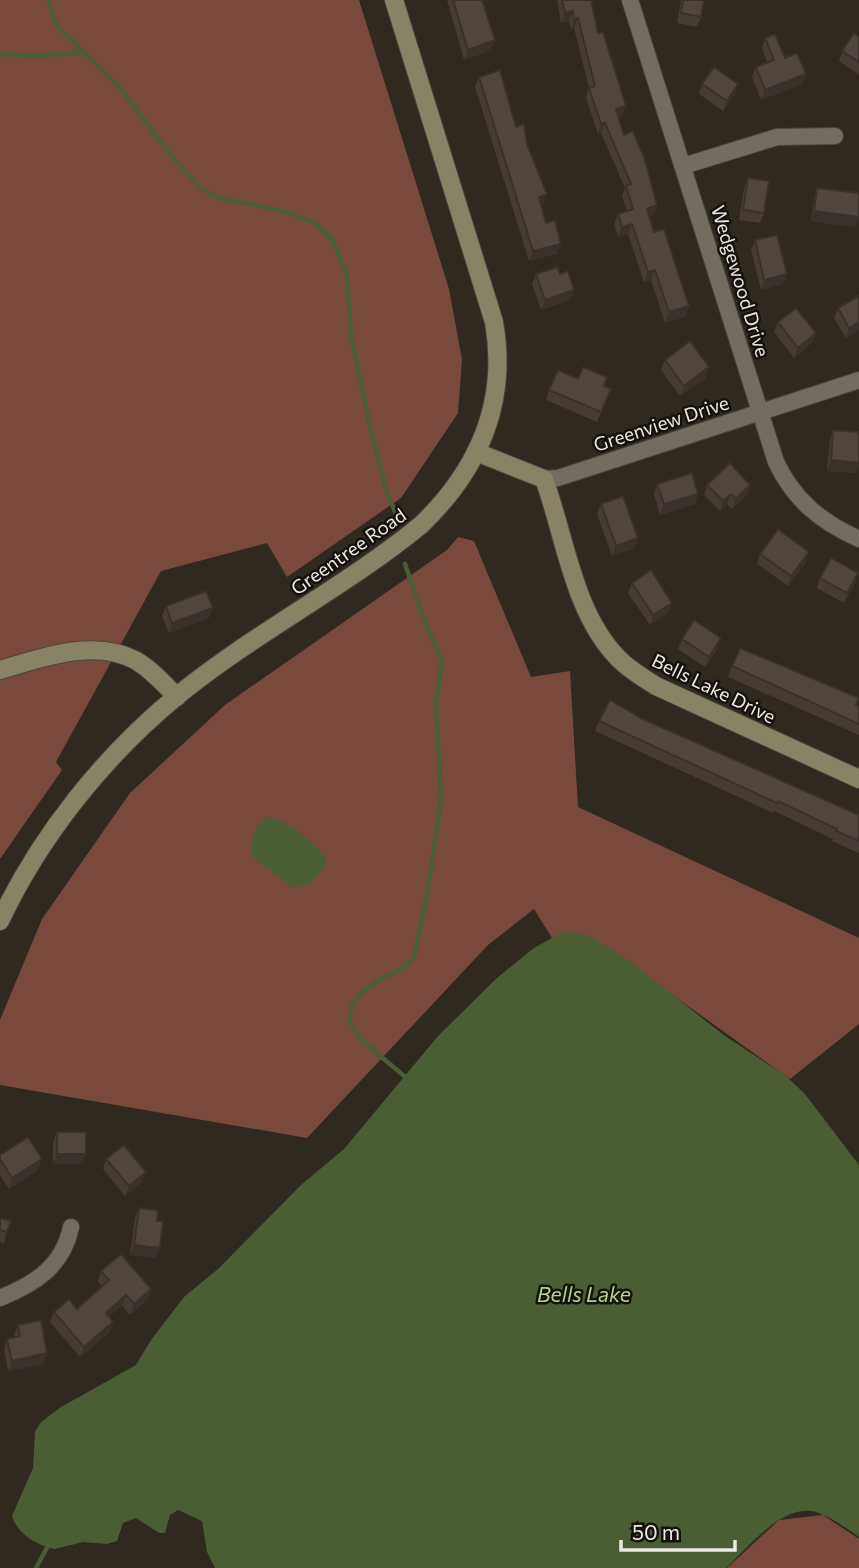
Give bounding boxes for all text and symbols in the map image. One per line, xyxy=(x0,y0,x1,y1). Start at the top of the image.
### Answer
street label: Wedgewood Drive xyxy=(707,203,775,359)
street label: Greenview Drive xyxy=(590,390,732,456)
street label: Greentree Road xyxy=(286,503,410,599)
street label: Bells Lake Drive xyxy=(649,648,779,728)
water label: Bells Lake xyxy=(537,1281,631,1306)
scale bar xyxy=(621,1508,735,1552)
text: 50 m xyxy=(632,1519,680,1544)

